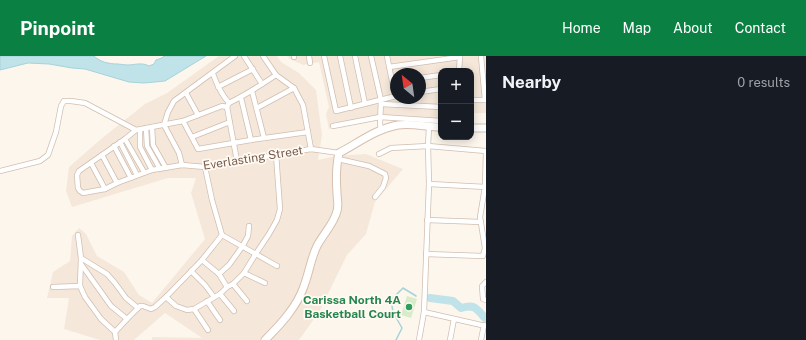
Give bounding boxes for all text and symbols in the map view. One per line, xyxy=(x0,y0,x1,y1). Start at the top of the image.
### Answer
text: Pinpoint xyxy=(20,17,95,39)
text: Home xyxy=(562,20,601,36)
text: Map xyxy=(623,20,651,36)
text: About xyxy=(673,20,713,36)
text: Contact xyxy=(735,20,786,36)
north arrow xyxy=(390,68,426,104)
map controls xyxy=(438,68,474,140)
button: + xyxy=(438,68,474,104)
text: Nearby xyxy=(502,72,561,92)
text: 0 results xyxy=(737,75,790,90)
button: − xyxy=(438,104,474,140)
street label: Everlasting Street xyxy=(202,143,304,173)
place label: Carissa North 4A Basketball Court xyxy=(303,293,401,321)
marker: Carissa North 4A Basketball Court xyxy=(404,302,414,312)

